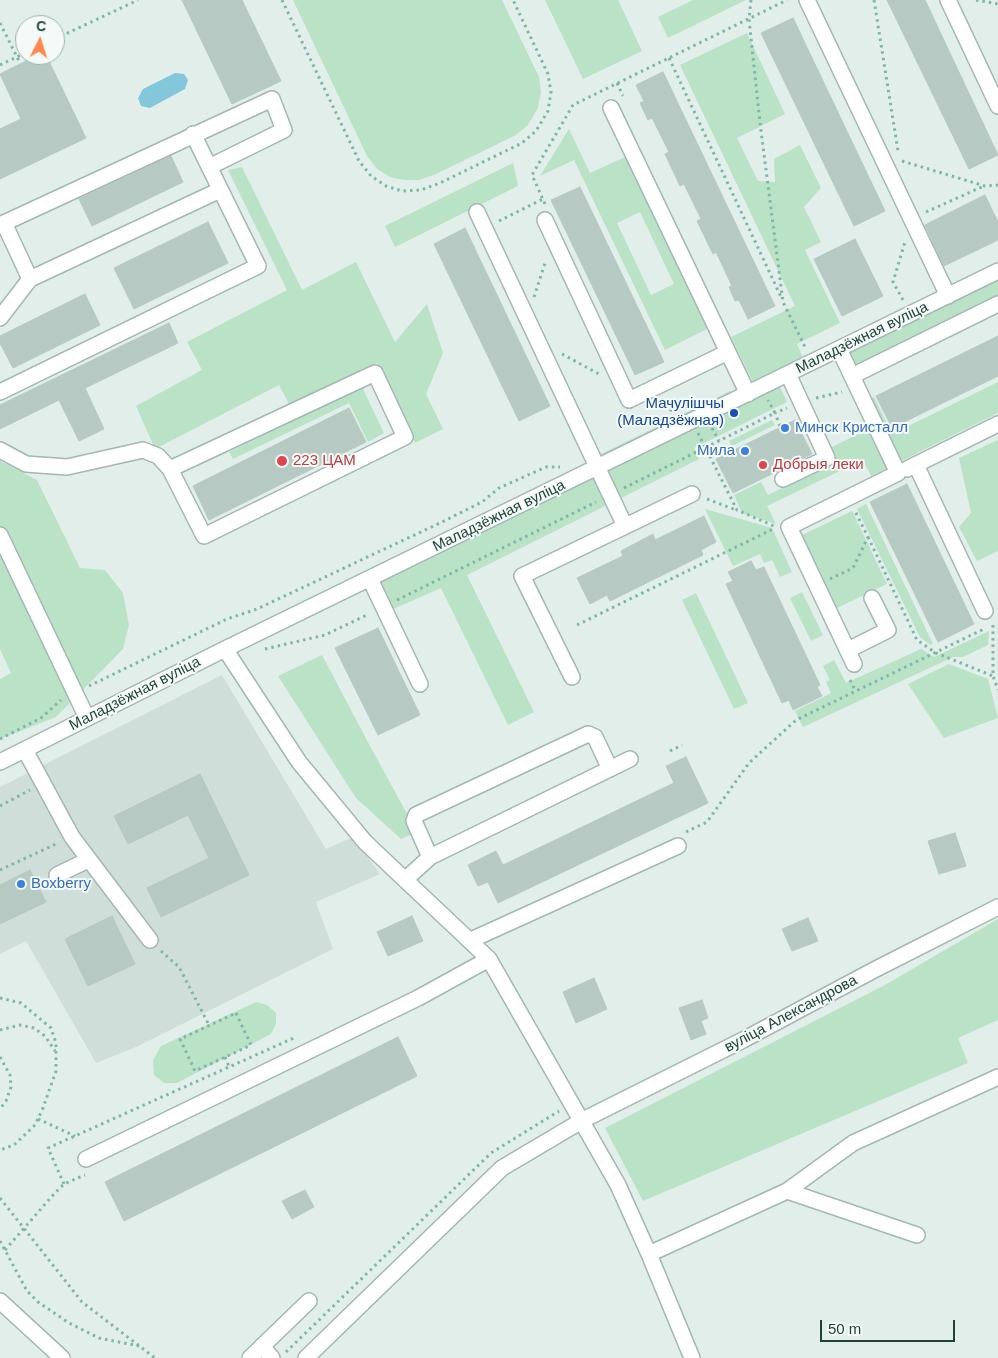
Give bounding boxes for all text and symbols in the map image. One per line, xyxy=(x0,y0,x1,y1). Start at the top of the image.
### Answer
north arrow xyxy=(15,15,65,65)
text: С xyxy=(35,18,47,34)
street label: Маладзёжная вуліца xyxy=(793,298,931,378)
place label: Мачулішчы (Маладзёжная) xyxy=(617,395,724,430)
marker: Мачулішчы (Маладзёжная) xyxy=(728,407,740,419)
place label: Минск Кристалл xyxy=(795,419,908,437)
marker: Минск Кристалл xyxy=(779,422,791,434)
place label: Мила xyxy=(697,442,735,460)
marker: Мила xyxy=(739,445,751,457)
place label: 223 ЦAM xyxy=(293,452,356,470)
marker: 223 ЦAM xyxy=(275,454,289,468)
place label: Добрыя леки xyxy=(773,456,864,474)
marker: Добрыя леки xyxy=(757,459,769,471)
street label: Маладзёжная вуліца xyxy=(430,476,568,556)
street label: Маладзёжная вуліца xyxy=(66,653,204,735)
place label: Boxberry xyxy=(31,875,91,893)
marker: Boxberry xyxy=(15,878,27,890)
street label: вуліца Александрова xyxy=(722,971,860,1057)
scale bar xyxy=(823,1310,958,1342)
text: 50 m xyxy=(828,1320,861,1337)

